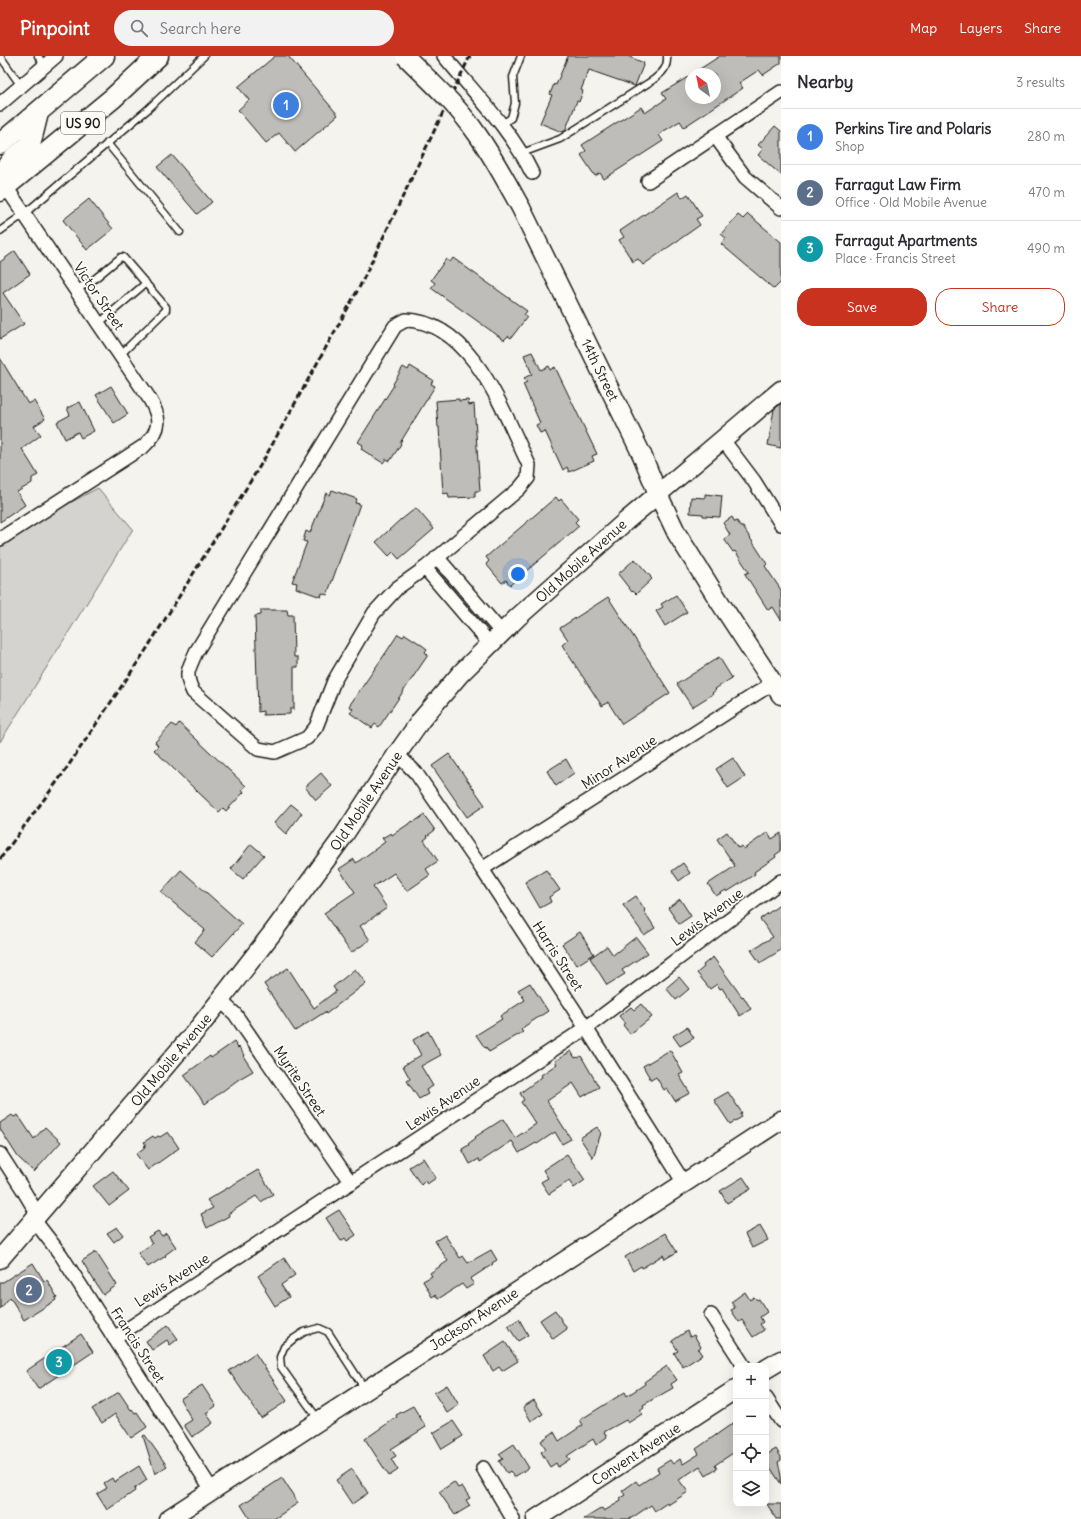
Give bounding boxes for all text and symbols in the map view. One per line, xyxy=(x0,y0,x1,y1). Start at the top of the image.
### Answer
search box xyxy=(114,10,394,46)
text: Pinpoint xyxy=(20,16,90,40)
icon: search xyxy=(128,17,150,39)
text: Search here xyxy=(160,19,241,38)
text: Map xyxy=(910,19,937,37)
text: Layers xyxy=(959,19,1002,37)
text: Share xyxy=(1024,19,1061,37)
north arrow xyxy=(685,68,721,104)
text: Nearby xyxy=(797,71,853,93)
text: 3 results xyxy=(1016,74,1065,91)
pin: 1 xyxy=(273,90,299,120)
road number: US 90 xyxy=(61,112,105,134)
text: Perkins Tire and Polaris xyxy=(835,119,991,138)
text: 1 xyxy=(807,128,813,145)
text: 280 m xyxy=(1027,128,1065,145)
text: Shop xyxy=(835,138,864,155)
text: Farragut Law Firm xyxy=(835,175,961,194)
text: 2 xyxy=(806,184,814,201)
text: 470 m xyxy=(1028,184,1065,201)
text: Office · Old Mobile Avenue xyxy=(835,194,987,211)
text: Farragut Apartments xyxy=(835,231,977,250)
text: 3 xyxy=(806,240,814,257)
text: 490 m xyxy=(1027,240,1065,257)
text: Place · Francis Street xyxy=(835,250,956,267)
street label: Victor Street xyxy=(70,259,128,334)
button: Save xyxy=(797,288,927,326)
button: Share xyxy=(935,288,1065,326)
street label: 14th Street xyxy=(577,336,623,404)
street label: Old Mobile Avenue xyxy=(532,515,630,607)
your location xyxy=(508,564,528,584)
street label: Minor Avenue xyxy=(578,731,660,793)
street label: Old Mobile Avenue xyxy=(326,748,406,854)
street label: Lewis Avenue xyxy=(667,884,747,950)
street label: Harris Street xyxy=(529,918,587,995)
street label: Old Mobile Avenue xyxy=(127,1010,215,1110)
street label: Myrite Street xyxy=(270,1042,330,1120)
street label: Lewis Avenue xyxy=(403,1072,483,1134)
street label: Lewis Avenue xyxy=(131,1249,213,1311)
pin: 2 xyxy=(16,1275,42,1305)
street label: Jackson Avenue xyxy=(426,1284,522,1354)
street label: Francis Street xyxy=(107,1304,169,1386)
pin: 3 xyxy=(46,1347,72,1377)
map controls xyxy=(733,1363,769,1507)
button: + xyxy=(733,1363,769,1399)
button: − xyxy=(733,1399,769,1435)
street label: Convent Avenue xyxy=(588,1419,684,1489)
button: locate xyxy=(733,1435,769,1471)
button: layers xyxy=(733,1471,769,1507)

